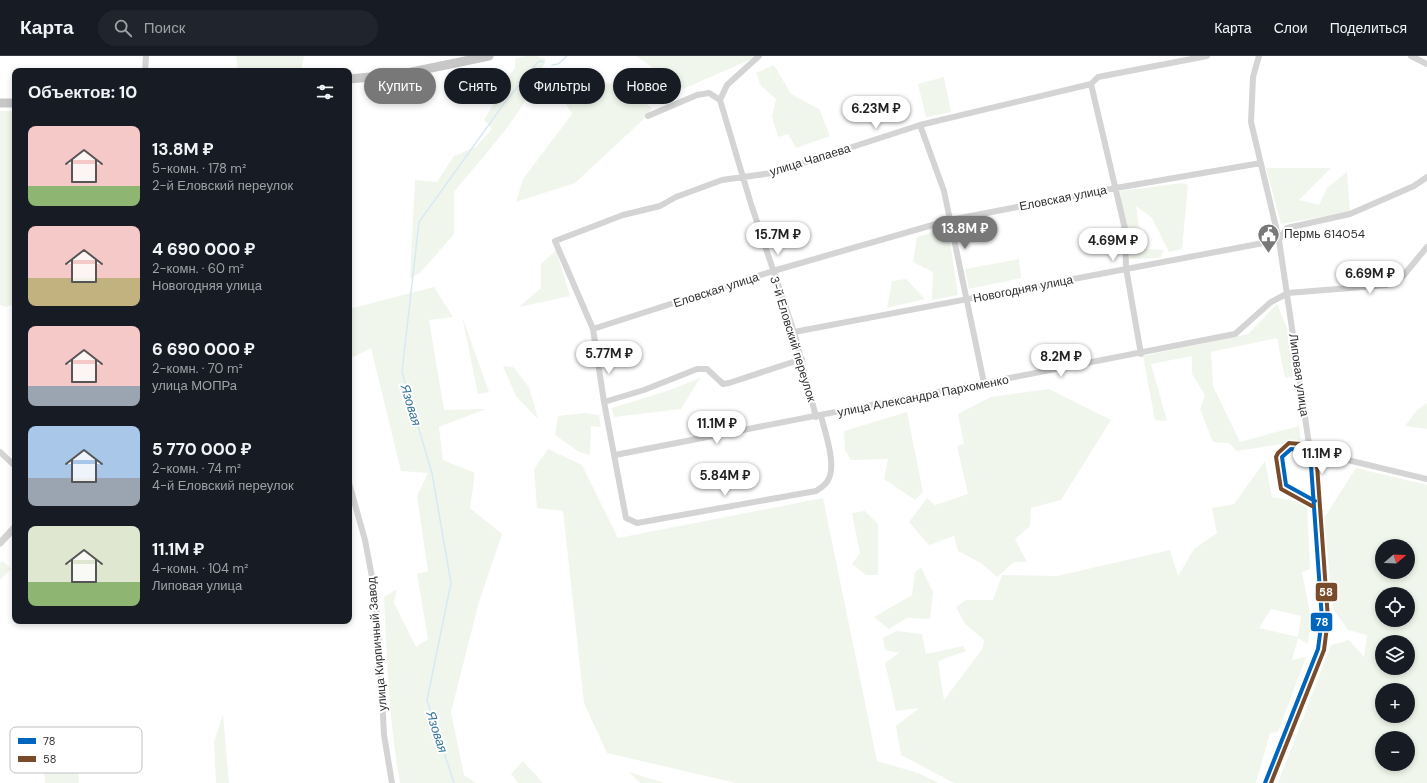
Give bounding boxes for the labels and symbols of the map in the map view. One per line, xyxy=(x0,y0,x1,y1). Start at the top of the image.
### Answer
pin: 6.23M ₽ xyxy=(839,96,913,130)
street label: улица Чапаева xyxy=(768,140,853,180)
street label: Еловская улица xyxy=(1018,182,1108,214)
pin: 13.8M ₽ xyxy=(928,216,1002,250)
public building icon: Пермь 614054 xyxy=(1255,221,1281,254)
pin: 15.7M ₽ xyxy=(741,222,815,256)
place label: Пермь 614054 xyxy=(1284,226,1365,242)
pin: 4.69M ₽ xyxy=(1076,228,1150,262)
pin: 6.69M ₽ xyxy=(1333,261,1407,295)
street label: Еловская улица xyxy=(671,269,761,311)
street label: Новогодняя улица xyxy=(972,271,1075,307)
street label: 3-й Еловский переулок xyxy=(766,274,820,404)
street label: Липовая улица xyxy=(1285,333,1313,418)
pin: 5.77M ₽ xyxy=(572,341,646,375)
pin: 8.2M ₽ xyxy=(1028,344,1094,378)
street label: улица Александра Пархоменко xyxy=(836,371,1010,420)
water label: Язовая xyxy=(396,381,425,428)
pin: 11.1M ₽ xyxy=(680,411,754,445)
pin: 11.1M ₽ xyxy=(1285,441,1359,475)
pin: 5.84M ₽ xyxy=(688,463,762,497)
north arrow xyxy=(1375,539,1415,579)
street label: улица Кирпичный Завод xyxy=(363,576,391,712)
line badge: 58 xyxy=(1315,582,1338,602)
text: 58 xyxy=(1319,585,1333,599)
line badge: 78 xyxy=(1310,612,1333,632)
text: 78 xyxy=(1316,615,1328,629)
water label: Язовая xyxy=(422,708,452,755)
legend xyxy=(10,727,142,773)
text: 78 xyxy=(43,734,55,748)
text: 58 xyxy=(43,752,56,766)

